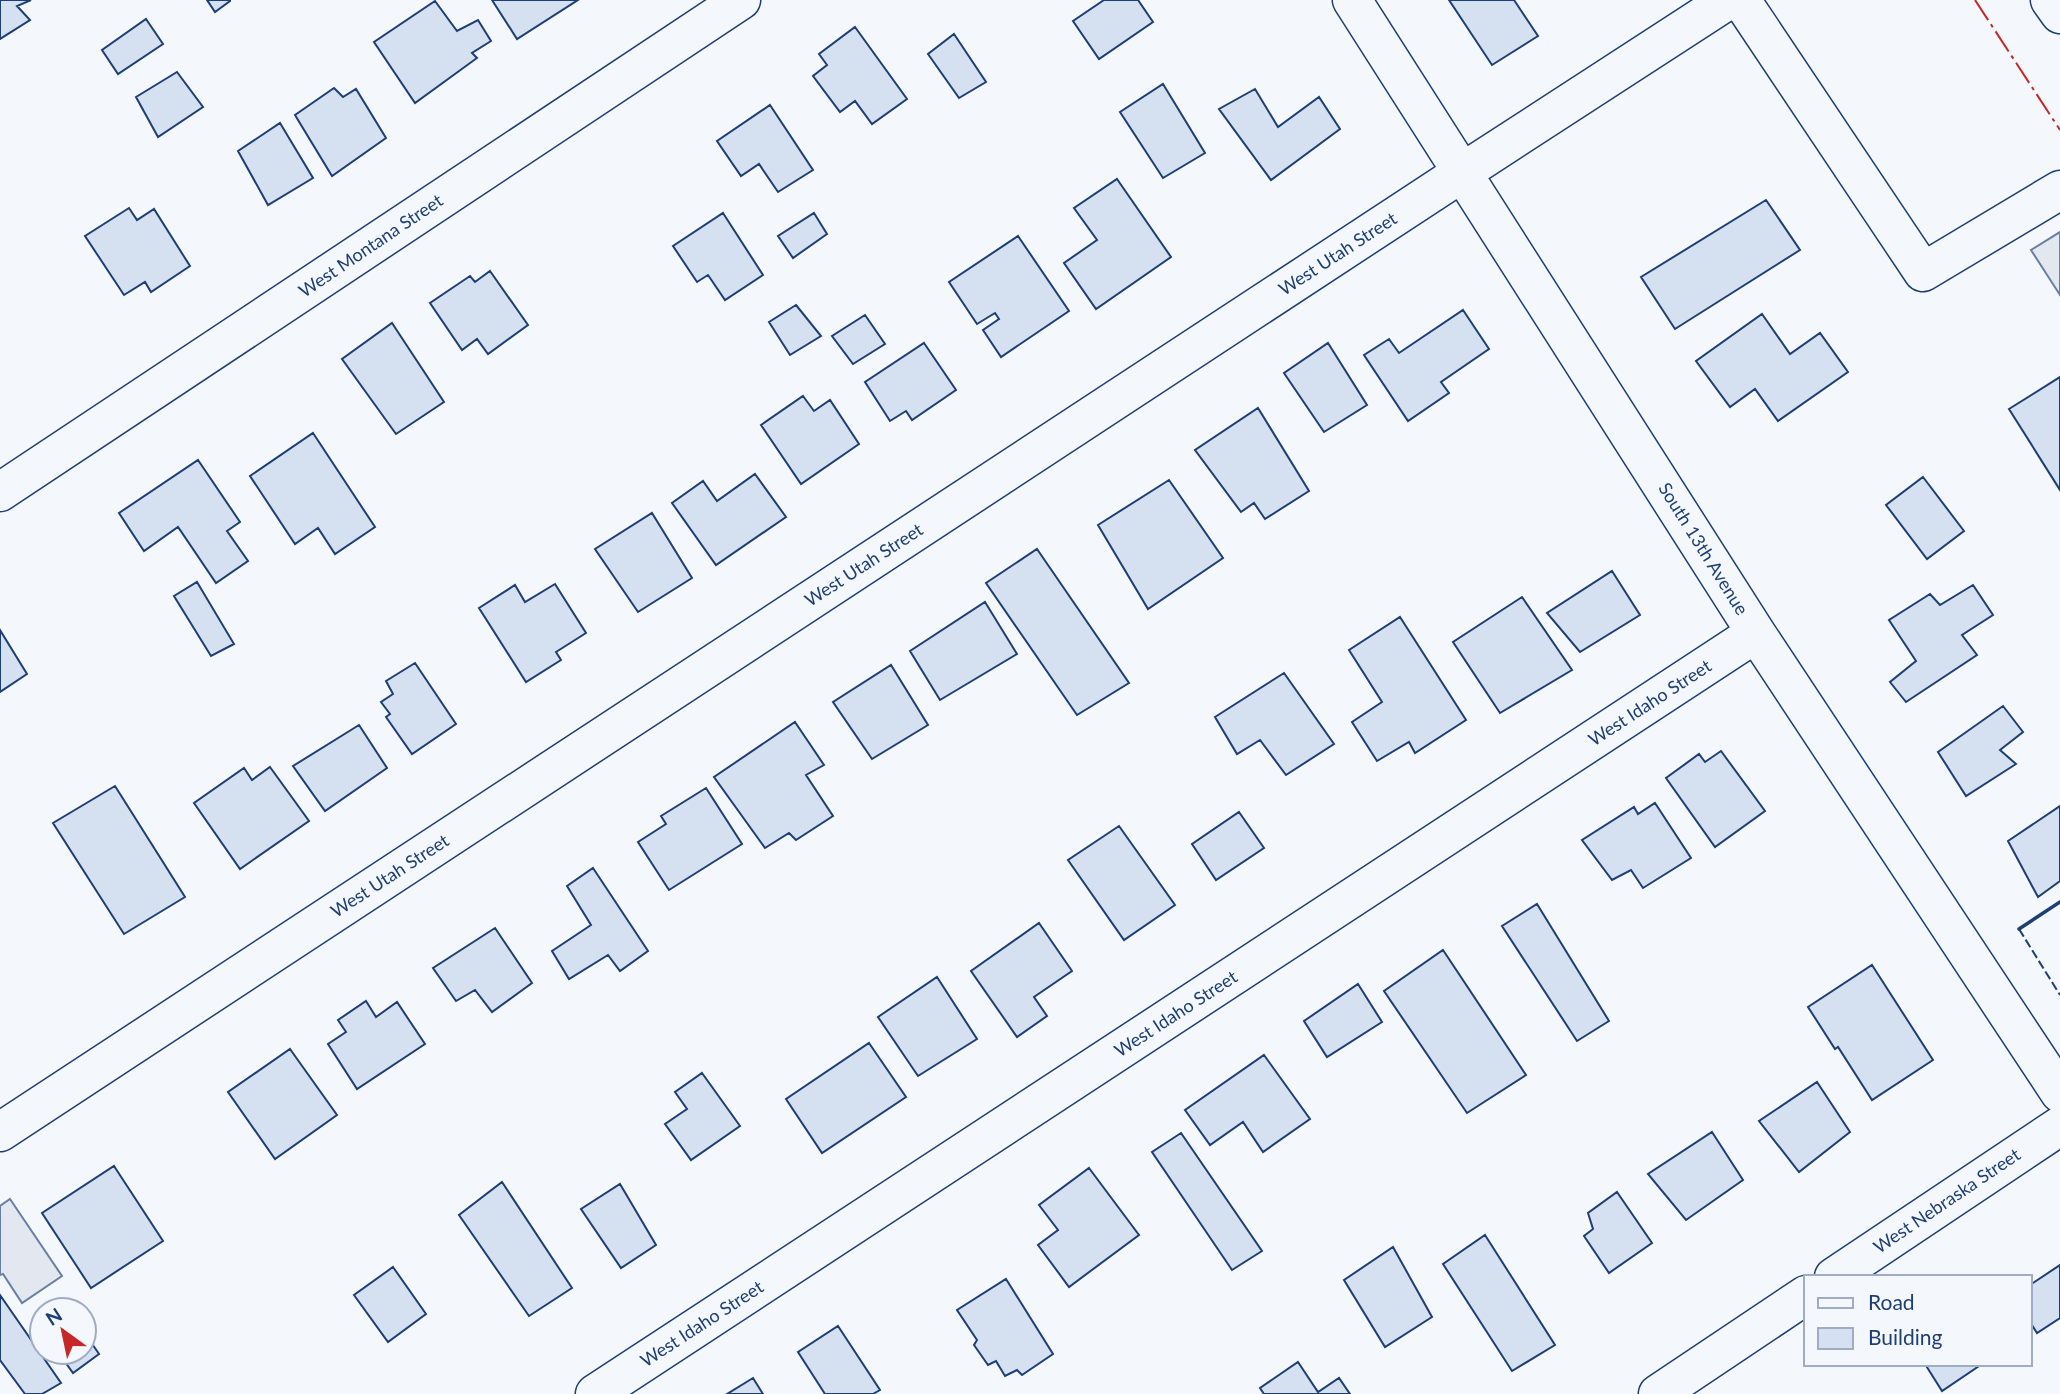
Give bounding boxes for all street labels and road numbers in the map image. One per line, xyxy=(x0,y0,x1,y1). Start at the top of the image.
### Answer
street label: West Montana Street xyxy=(294,189,447,302)
street label: West Utah Street xyxy=(1274,206,1401,300)
street label: South 13th Avenue xyxy=(1654,478,1753,619)
street label: West Utah Street xyxy=(800,517,927,611)
street label: West Idaho Street xyxy=(1584,654,1715,750)
street label: West Utah Street xyxy=(326,828,453,922)
street label: West Idaho Street xyxy=(1110,965,1241,1061)
street label: West Nebraska Street xyxy=(1869,1143,2024,1257)
street label: West Idaho Street xyxy=(636,1275,767,1371)

